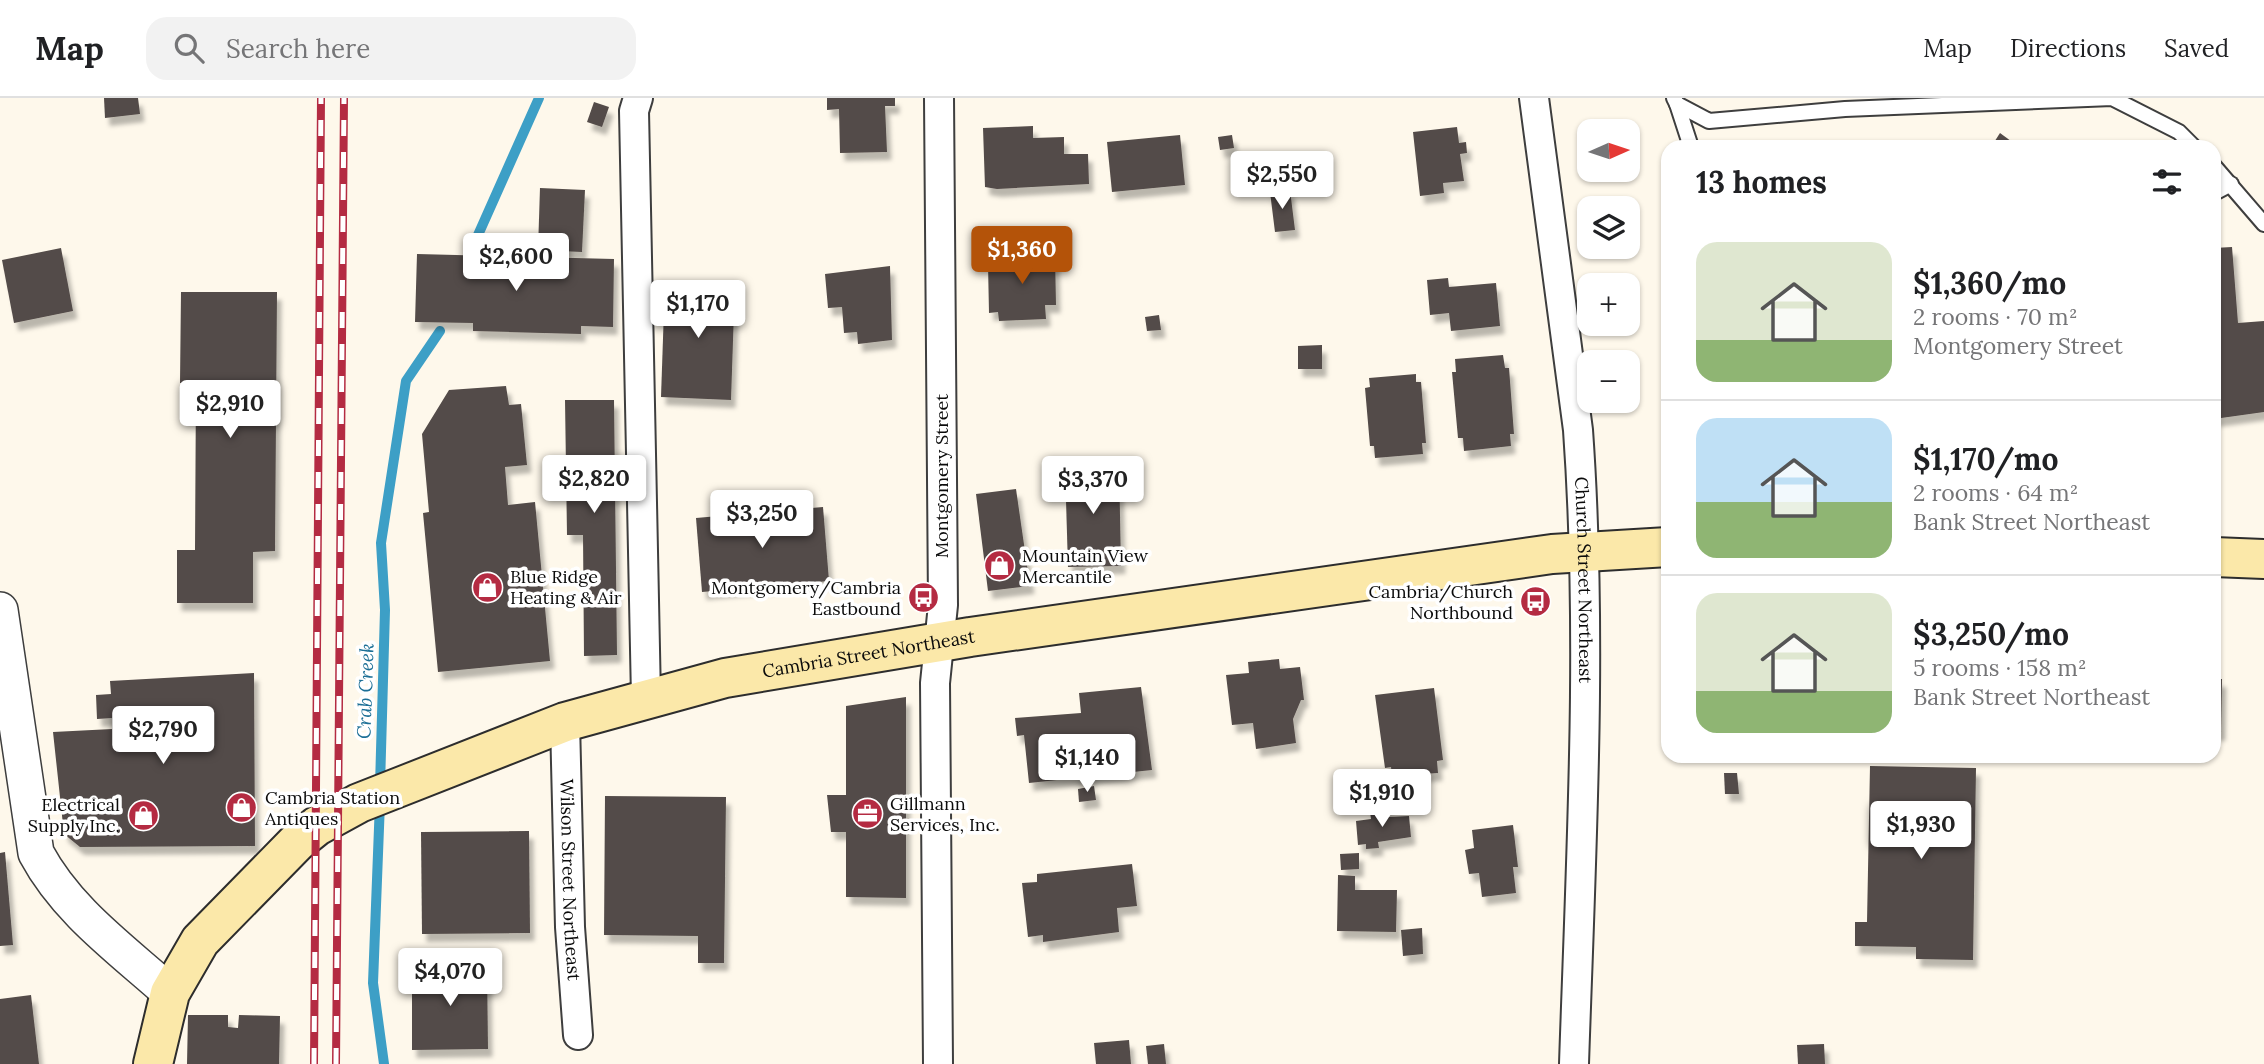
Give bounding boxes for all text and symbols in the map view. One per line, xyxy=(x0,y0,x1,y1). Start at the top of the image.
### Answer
search box xyxy=(146,17,636,80)
text: Map xyxy=(35,27,104,69)
icon: search xyxy=(170,29,208,67)
text: Search here xyxy=(226,32,370,65)
text: Map xyxy=(1923,33,1972,64)
text: Directions xyxy=(2010,33,2126,64)
text: Saved xyxy=(2164,33,2229,64)
north arrow xyxy=(1577,119,1640,182)
map controls xyxy=(1577,119,1640,413)
pin: $2,550 xyxy=(1225,152,1339,211)
text: $2,550 xyxy=(1246,159,1318,188)
text: 13 homes xyxy=(1696,163,1827,201)
icon: filters xyxy=(2148,163,2186,201)
button: layers xyxy=(1577,196,1640,259)
pin: $1,360 xyxy=(965,226,1079,286)
pin: $2,600 xyxy=(459,234,573,293)
text: $1,360 xyxy=(987,234,1057,263)
text: $2,600 xyxy=(479,241,553,270)
text: $1,360/mo xyxy=(1913,264,2066,302)
icon: home xyxy=(1752,270,1836,354)
button: + xyxy=(1577,273,1640,336)
pin: $1,170 xyxy=(641,280,755,340)
text: $1,170 xyxy=(666,288,730,317)
text: 2 rooms · 70 m² xyxy=(1913,302,2078,331)
text: Montgomery Street xyxy=(1913,331,2123,360)
button: − xyxy=(1577,350,1640,413)
pin: $2,910 xyxy=(173,380,287,440)
text: $2,910 xyxy=(196,388,264,417)
street label: Montgomery Street xyxy=(930,394,953,558)
text: $1,170/mo xyxy=(1913,440,2058,478)
icon: home xyxy=(1752,446,1836,530)
pin: $2,820 xyxy=(537,456,651,515)
pin: $3,370 xyxy=(1036,456,1150,516)
text: $2,820 xyxy=(558,463,630,492)
text: $3,370 xyxy=(1058,464,1128,493)
street label: Church Street Northeast xyxy=(1570,476,1597,683)
text: 2 rooms · 64 m² xyxy=(1913,478,2078,507)
pin: $3,250 xyxy=(705,490,819,550)
text: $3,250 xyxy=(726,498,798,527)
text: Bank Street Northeast xyxy=(1913,507,2150,536)
place label: Mountain View Mercantile xyxy=(1022,544,1149,588)
shop icon: Mountain View Mercantile xyxy=(982,549,1016,583)
place label: Blue Ridge Heating & Air xyxy=(510,565,622,609)
shop icon: Blue Ridge Heating & Air xyxy=(470,570,504,604)
place label: Montgomery/Cambria Eastbound xyxy=(711,576,901,620)
place label: Cambria/Church Northbound xyxy=(1369,580,1513,624)
bus stop icon: Montgomery/Cambria Eastbound xyxy=(907,581,941,615)
bus stop icon: Cambria/Church Northbound xyxy=(1519,585,1553,619)
text: $3,250/mo xyxy=(1913,615,2069,653)
icon: home xyxy=(1752,621,1836,705)
street label: Cambria Street Northeast xyxy=(760,624,976,683)
water label: Crab Creek xyxy=(351,643,379,739)
text: 5 rooms · 158 m² xyxy=(1913,653,2087,682)
text: Bank Street Northeast xyxy=(1913,682,2150,711)
pin: $2,790 xyxy=(106,706,220,766)
text: $2,790 xyxy=(128,714,198,743)
pin: $1,140 xyxy=(1030,734,1144,794)
text: $1,140 xyxy=(1054,742,1120,771)
pin: $1,910 xyxy=(1325,770,1439,829)
text: $1,910 xyxy=(1349,777,1415,806)
street label: Wilson Street Northeast xyxy=(555,779,586,982)
place label: Cambria Station Antiques xyxy=(264,786,400,830)
shop icon: Cambria Station Antiques xyxy=(225,791,259,825)
place label: Gillmann Services, Inc. xyxy=(890,792,1000,836)
place label: Electrical Supply Inc. xyxy=(28,793,120,837)
office icon: Gillmann Services, Inc. xyxy=(850,797,884,831)
shop icon: Electrical Supply Inc. xyxy=(126,798,160,832)
pin: $1,930 xyxy=(1864,802,1978,861)
text: $1,930 xyxy=(1886,809,1956,838)
pin: $4,070 xyxy=(393,948,507,1008)
text: $4,070 xyxy=(414,956,486,985)

